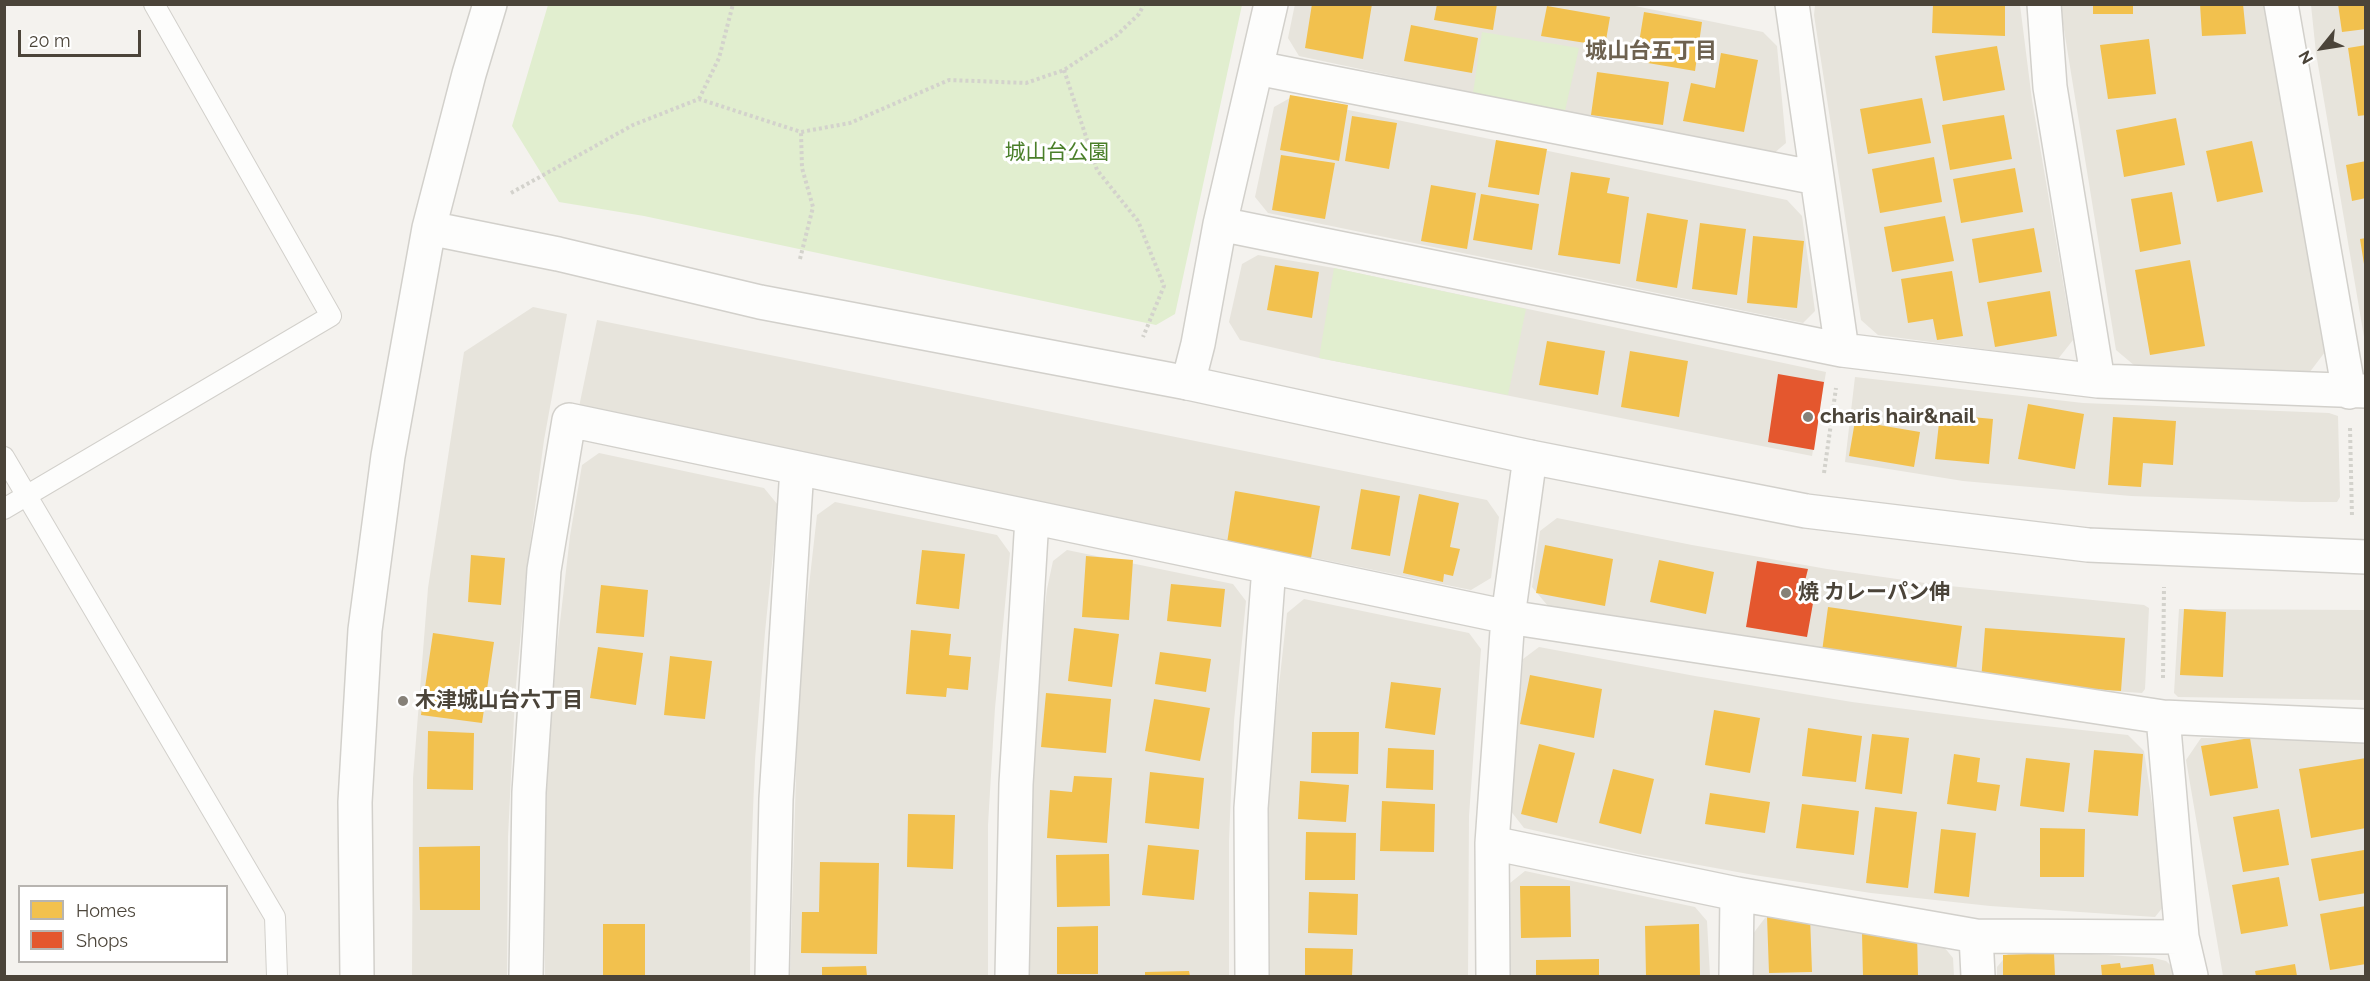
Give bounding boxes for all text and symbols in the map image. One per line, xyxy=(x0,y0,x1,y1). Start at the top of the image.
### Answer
scale bar xyxy=(21,18,144,56)
north arrow xyxy=(2292,18,2352,78)
text: 20 m xyxy=(29,30,71,51)
district label: 城山台五丁目 xyxy=(1585,38,1717,64)
text: N xyxy=(2295,47,2317,67)
park label: 城山台公園 xyxy=(1005,140,1109,166)
place label: charis hair&nail xyxy=(1820,404,1975,430)
marker: charis hair&nail xyxy=(1801,410,1815,424)
place label: 焼 カレーパン伸 xyxy=(1798,580,1950,606)
marker: 焼 カレーパン伸 xyxy=(1779,586,1793,600)
place label: 木津城山台六丁目 xyxy=(415,688,583,714)
marker: 木津城山台六丁目 xyxy=(396,694,410,708)
legend xyxy=(18,885,228,963)
text: Homes xyxy=(76,900,136,921)
text: Shops xyxy=(76,930,128,951)

